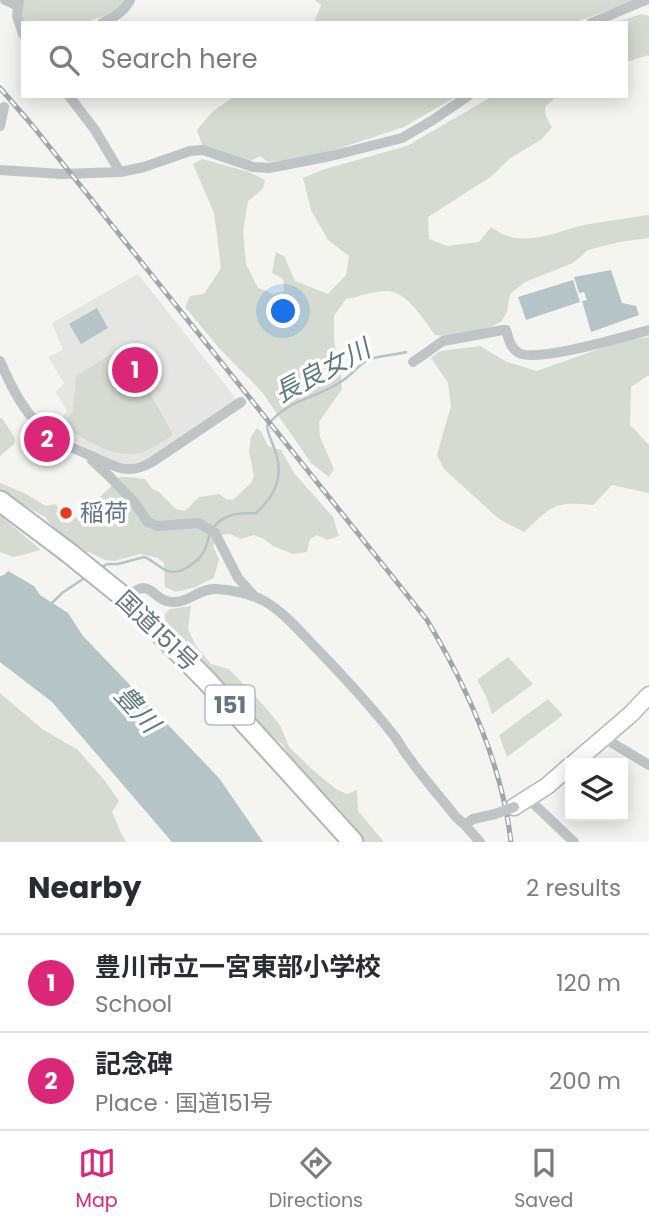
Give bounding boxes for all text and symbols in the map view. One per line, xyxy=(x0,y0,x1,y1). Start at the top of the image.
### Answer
search box xyxy=(21,21,628,98)
icon: search xyxy=(45,41,83,79)
text: Search here xyxy=(101,41,258,77)
your location xyxy=(266,294,300,328)
water label: 長良女川 xyxy=(268,329,379,411)
pin: 1 xyxy=(112,344,158,396)
pin: 2 xyxy=(24,413,70,465)
place label: 稲荷 xyxy=(80,496,128,529)
marker: 稲荷 xyxy=(58,505,74,521)
street label: 国道151号 xyxy=(109,583,206,678)
water label: 豊川 xyxy=(106,678,170,743)
road number: 151 xyxy=(205,685,254,724)
map controls xyxy=(565,758,628,821)
button: layers xyxy=(565,758,628,821)
text: Nearby xyxy=(28,866,142,909)
text: 2 results xyxy=(526,872,621,904)
text: 豊川市立一宮東部小学校 xyxy=(95,949,381,985)
text: 1 xyxy=(47,967,55,999)
text: 120 m xyxy=(556,967,621,999)
text: School xyxy=(95,988,172,1020)
text: 記念碑 xyxy=(95,1046,173,1082)
text: 2 xyxy=(44,1065,58,1097)
text: 200 m xyxy=(549,1065,621,1097)
text: Place · 国道151号 xyxy=(95,1087,273,1119)
tab: Map xyxy=(76,1144,118,1215)
tab: Directions xyxy=(269,1144,363,1215)
tab: Saved xyxy=(514,1144,573,1215)

